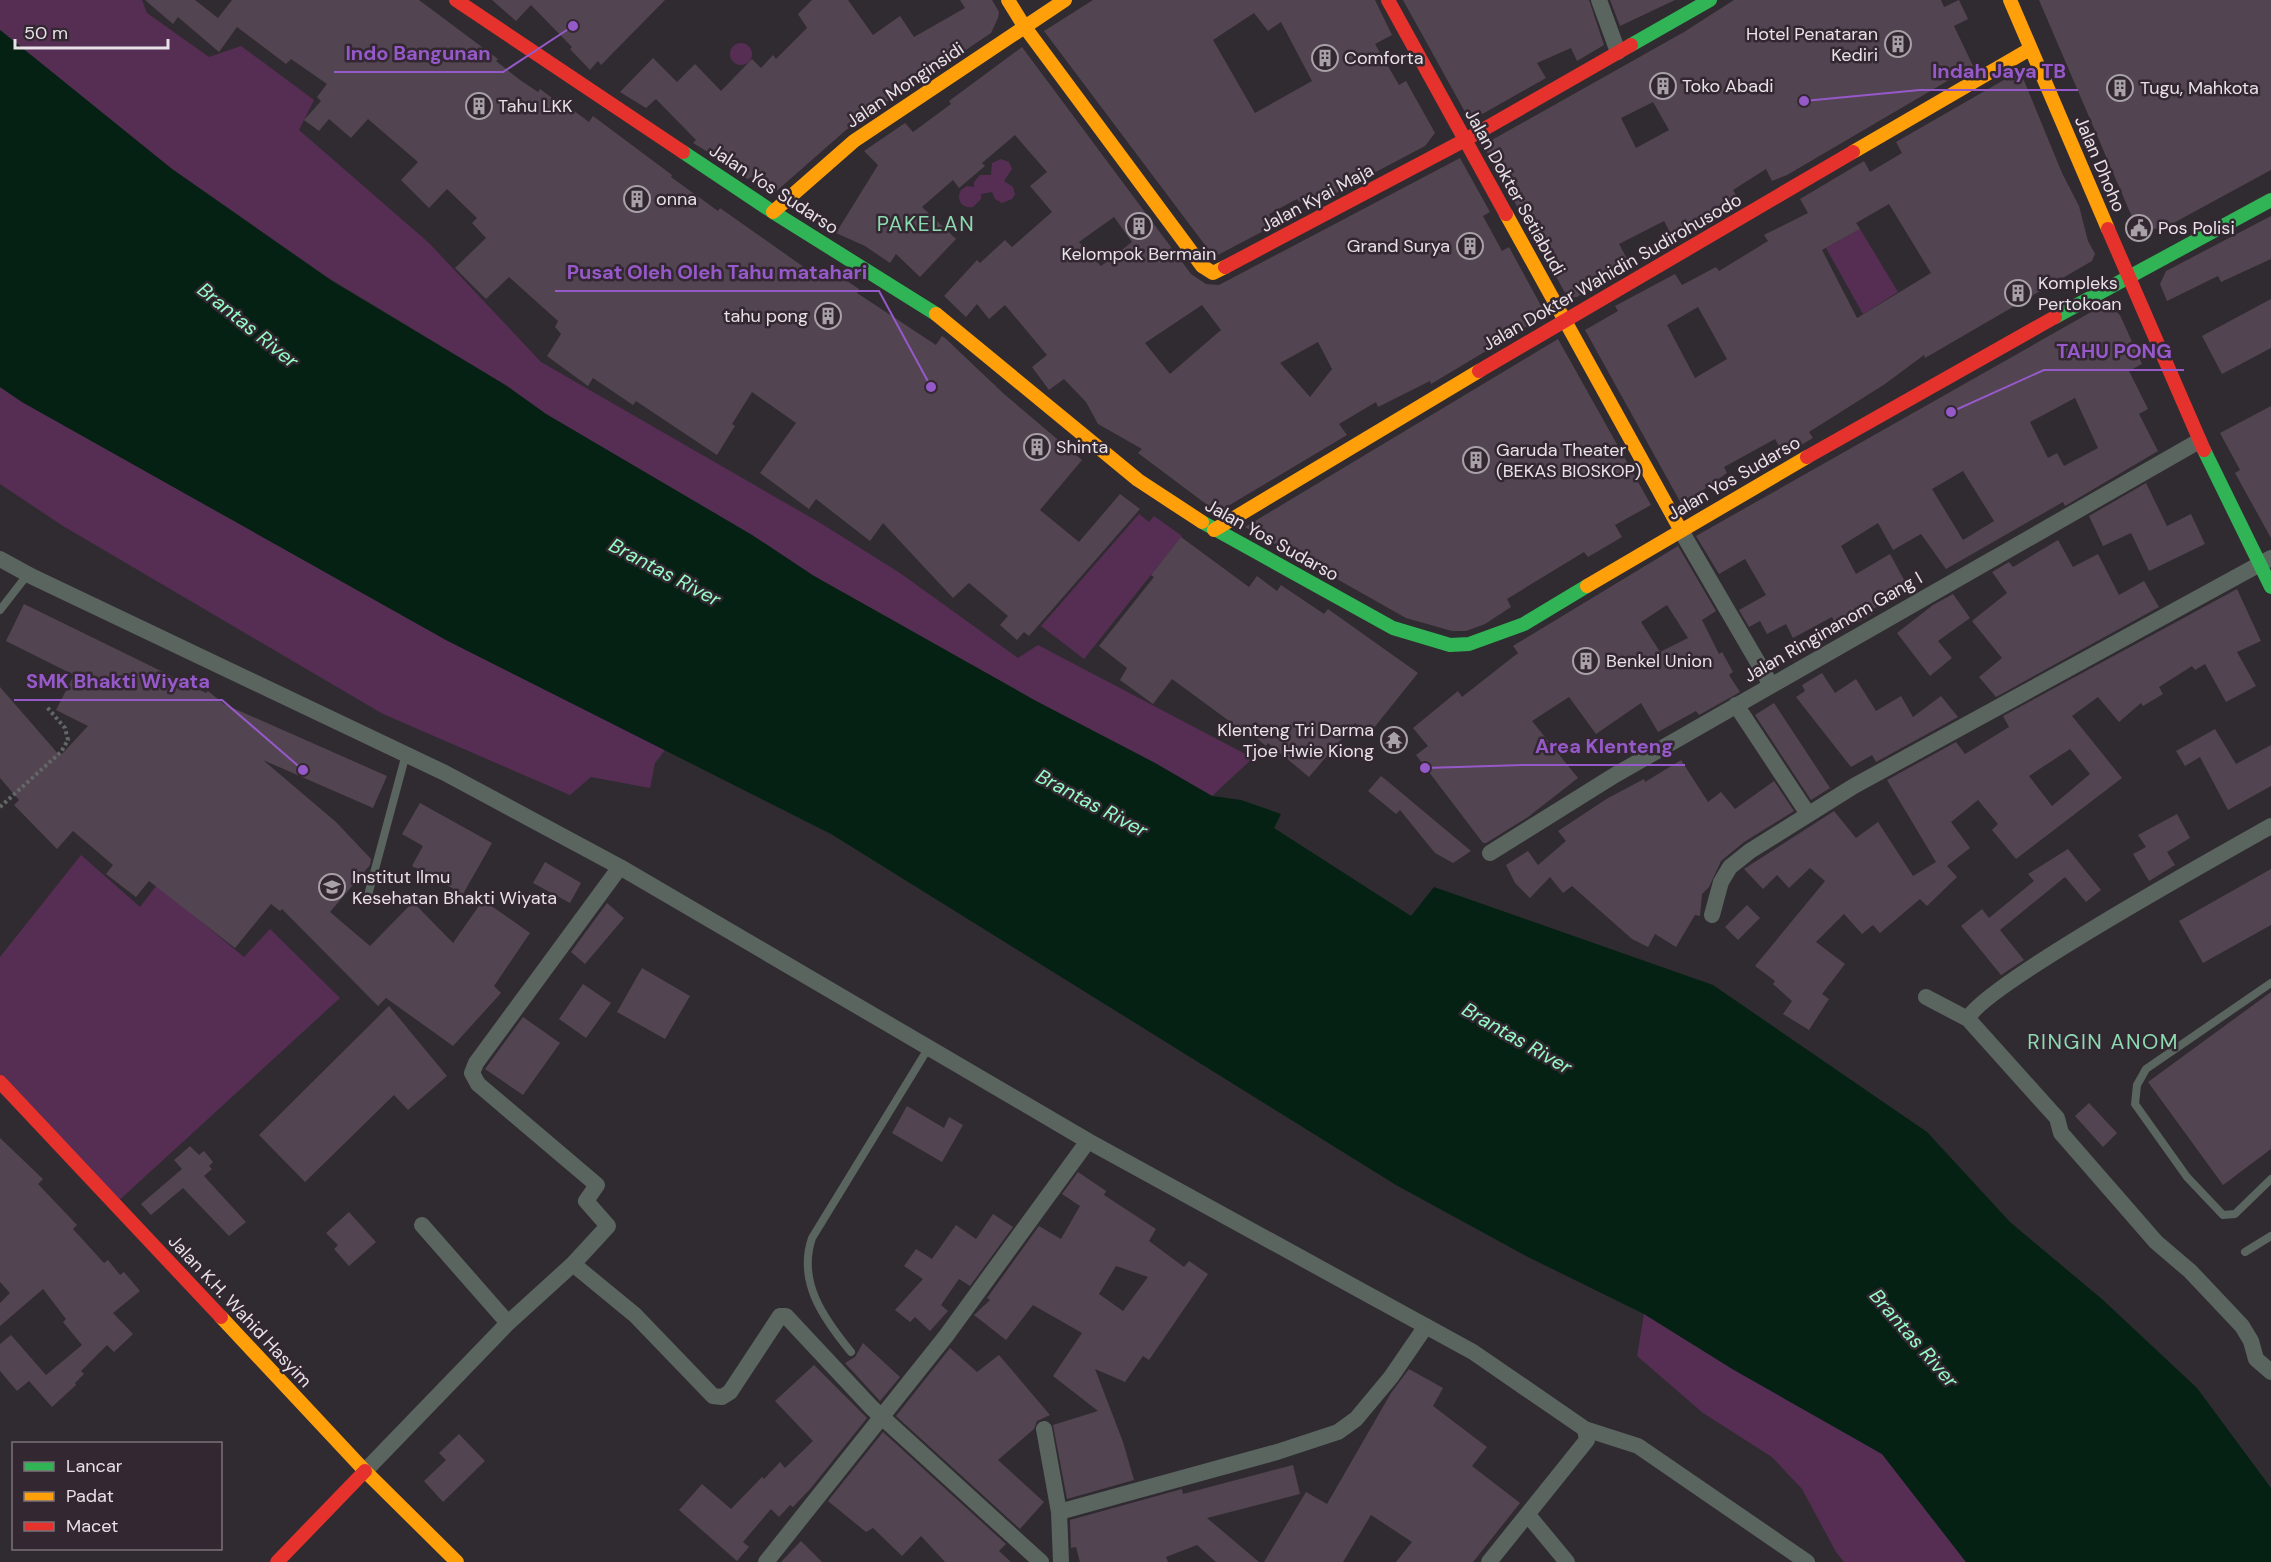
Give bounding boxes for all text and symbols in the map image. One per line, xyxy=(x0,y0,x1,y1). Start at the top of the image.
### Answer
scale bar xyxy=(15,12,168,50)
text: 50 m xyxy=(24,21,68,45)
place label: Hotel Penataran Kediri xyxy=(1746,22,1878,67)
building icon: Hotel Penataran Kediri xyxy=(1883,29,1913,59)
callout: Indo Bangunan xyxy=(334,34,503,72)
street label: Jalan Monginsidi xyxy=(841,37,969,133)
text: Indo Bangunan xyxy=(345,40,491,66)
building icon: Comforta xyxy=(1310,43,1340,73)
place label: Comforta xyxy=(1344,46,1424,70)
callout: Indah Jaya TB xyxy=(1920,52,2078,90)
text: Indah Jaya TB xyxy=(1932,58,2066,84)
building icon: Toko Abadi xyxy=(1648,71,1678,101)
building icon: Tugu, Mahkota xyxy=(2105,73,2135,103)
place label: Toko Abadi xyxy=(1682,74,1774,98)
place label: Tugu, Mahkota xyxy=(2140,76,2259,100)
building icon: Tahu LKK xyxy=(464,91,494,121)
place label: Tahu LKK xyxy=(498,94,573,118)
street label: Jalan Dokter Setiabudi xyxy=(1459,104,1571,280)
street label: Jalan Dhoho xyxy=(2069,112,2131,216)
street label: Jalan Yos Sudarso xyxy=(705,138,843,240)
street label: Jalan Kyai Maja xyxy=(1256,158,1378,238)
building icon: onna xyxy=(622,184,652,214)
place label: onna xyxy=(656,187,697,211)
street label: Jalan Dokter Wahidin Sudirohusodo xyxy=(1478,188,1746,356)
district label: PAKELAN xyxy=(877,210,975,238)
building icon: Kelompok Bermain xyxy=(1124,211,1154,241)
public building icon: Pos Polisi xyxy=(2124,213,2154,243)
place label: Pos Polisi xyxy=(2158,216,2235,240)
building icon: Grand Surya xyxy=(1455,231,1485,261)
place label: Grand Surya xyxy=(1347,234,1450,258)
place label: Kelompok Bermain xyxy=(1062,242,1216,266)
callout: Pusat Oleh Oleh Tahu matahari xyxy=(555,253,879,291)
text: Pusat Oleh Oleh Tahu matahari xyxy=(567,259,867,285)
place label: Kompleks Pertokoan xyxy=(2038,271,2122,316)
water label: Brantas River xyxy=(192,276,304,374)
building icon: Kompleks Pertokoan xyxy=(2003,278,2033,308)
building icon: tahu pong xyxy=(813,301,843,331)
place label: tahu pong xyxy=(723,304,808,328)
callout: TAHU PONG xyxy=(2044,332,2184,370)
text: TAHU PONG xyxy=(2056,338,2172,364)
street label: Jalan Yos Sudarso xyxy=(1663,430,1805,526)
building icon: Shinta xyxy=(1022,432,1052,462)
place label: Shinta xyxy=(1056,435,1108,459)
place label: Garuda Theater (BEKAS BIOSKOP) xyxy=(1496,438,1641,483)
building icon: Garuda Theater (BEKAS BIOSKOP) xyxy=(1461,445,1491,475)
street label: Jalan Yos Sudarso xyxy=(1201,493,1343,587)
water label: Brantas River xyxy=(605,532,726,613)
street label: Jalan Ringinanom Gang I xyxy=(1739,566,1927,688)
building icon: Benkel Union xyxy=(1571,646,1601,676)
place label: Benkel Union xyxy=(1606,649,1712,673)
callout: SMK Bhakti Wiyata xyxy=(14,662,222,700)
text: SMK Bhakti Wiyata xyxy=(26,668,210,694)
place label: Klenteng Tri Darma Tjoe Hwie Kiong xyxy=(1217,718,1374,763)
temple icon: Klenteng Tri Darma Tjoe Hwie Kiong xyxy=(1379,725,1409,755)
callout: Area Klenteng xyxy=(1523,727,1685,765)
text: Area Klenteng xyxy=(1535,733,1673,759)
water label: Brantas River xyxy=(1032,763,1153,844)
place label: Institut Ilmu Kesehatan Bhakti Wiyata xyxy=(352,865,557,910)
school or university icon: Institut Ilmu Kesehatan Bhakti Wiyata xyxy=(317,872,347,902)
water label: Brantas River xyxy=(1457,996,1577,1080)
district label: RINGIN ANOM xyxy=(2027,1028,2179,1056)
street label: Jalan K.H. Wahid Hasyim xyxy=(163,1229,317,1393)
water label: Brantas River xyxy=(1864,1283,1964,1393)
legend xyxy=(12,1442,222,1550)
text: Lancar xyxy=(66,1454,123,1478)
text: Padat xyxy=(66,1484,114,1508)
text: Macet xyxy=(66,1514,118,1538)

